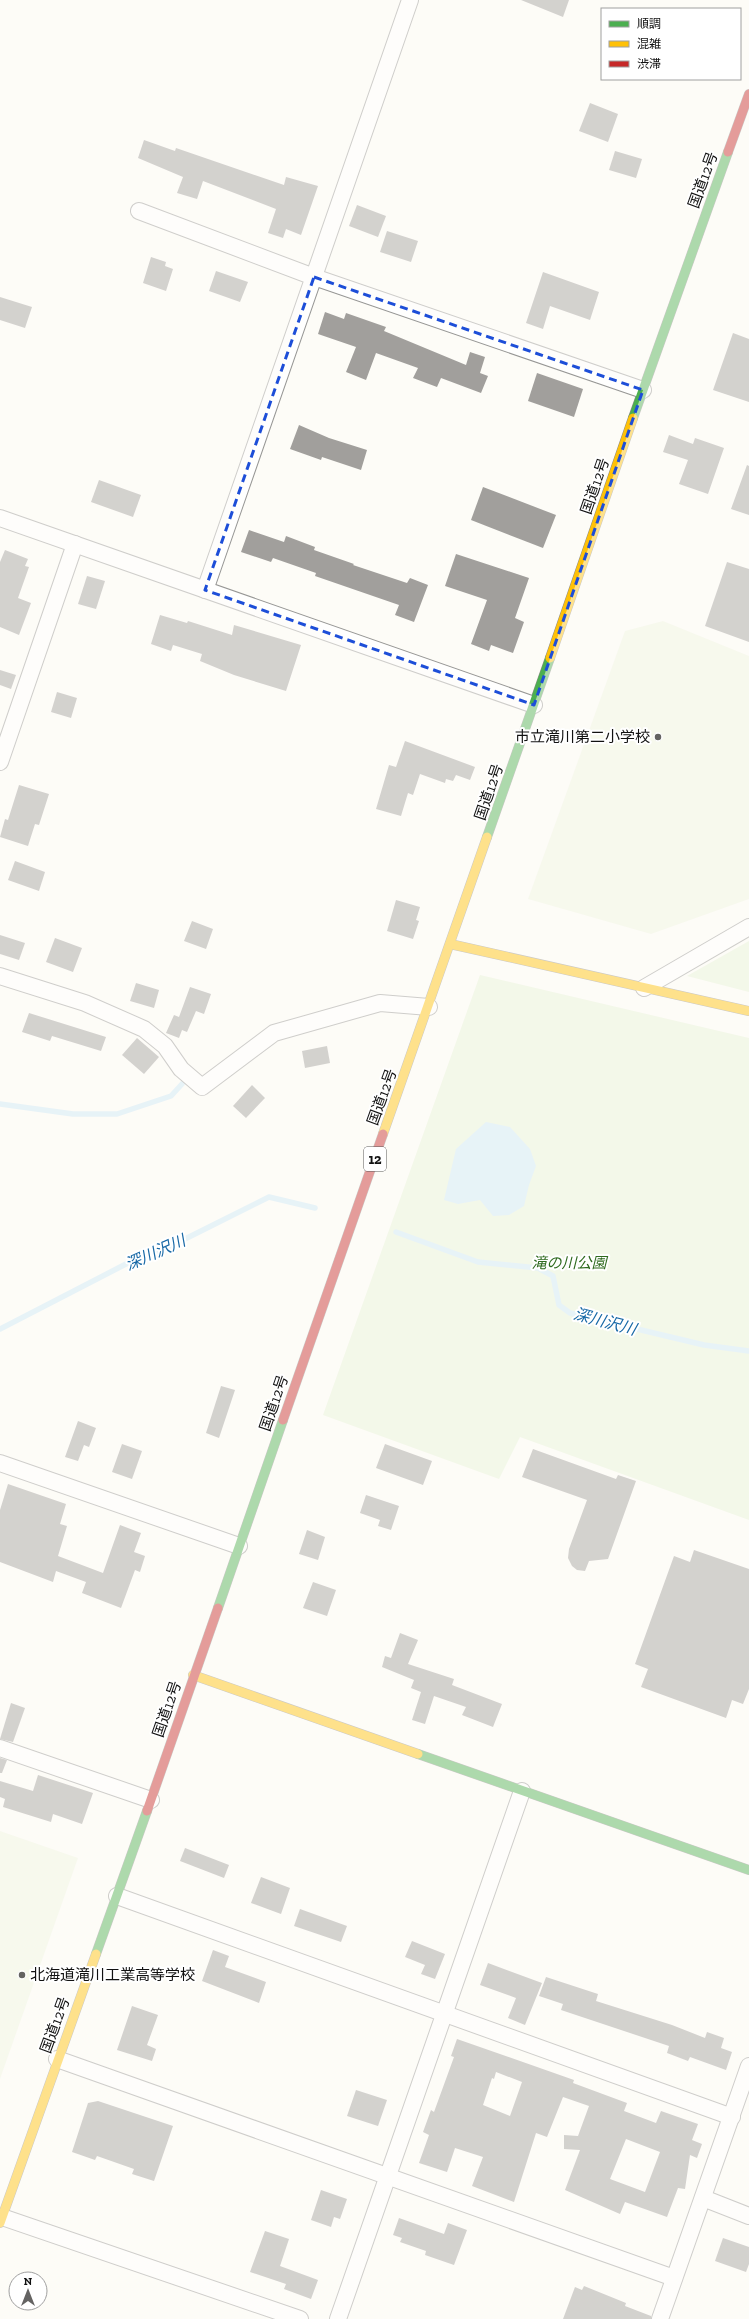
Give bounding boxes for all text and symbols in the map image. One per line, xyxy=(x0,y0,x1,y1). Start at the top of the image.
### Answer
legend xyxy=(601,8,741,80)
text: 順調 xyxy=(637,17,661,31)
text: 混雑 xyxy=(637,37,661,51)
text: 渋滞 xyxy=(637,57,661,71)
street label: 国道12号 xyxy=(685,149,721,211)
street label: 国道12号 xyxy=(577,455,613,517)
place label: 市立滝川第二小学校 xyxy=(515,728,650,746)
marker: 市立滝川第二小学校 xyxy=(653,732,663,742)
street label: 国道12号 xyxy=(471,761,507,823)
street label: 国道12号 xyxy=(364,1066,400,1128)
road number: 12 xyxy=(364,1147,386,1171)
water label: 深川沢川 xyxy=(122,1230,190,1274)
park label: 滝の川公園 xyxy=(531,1254,608,1272)
water label: 深川沢川 xyxy=(571,1304,640,1339)
street label: 国道12号 xyxy=(256,1372,292,1434)
street label: 国道12号 xyxy=(149,1678,185,1740)
place label: 北海道滝川工業高等学校 xyxy=(30,1966,195,1984)
marker: 北海道滝川工業高等学校 xyxy=(17,1970,27,1980)
street label: 国道12号 xyxy=(37,1994,73,2056)
north arrow xyxy=(8,2271,48,2311)
text: N xyxy=(24,2275,33,2288)

